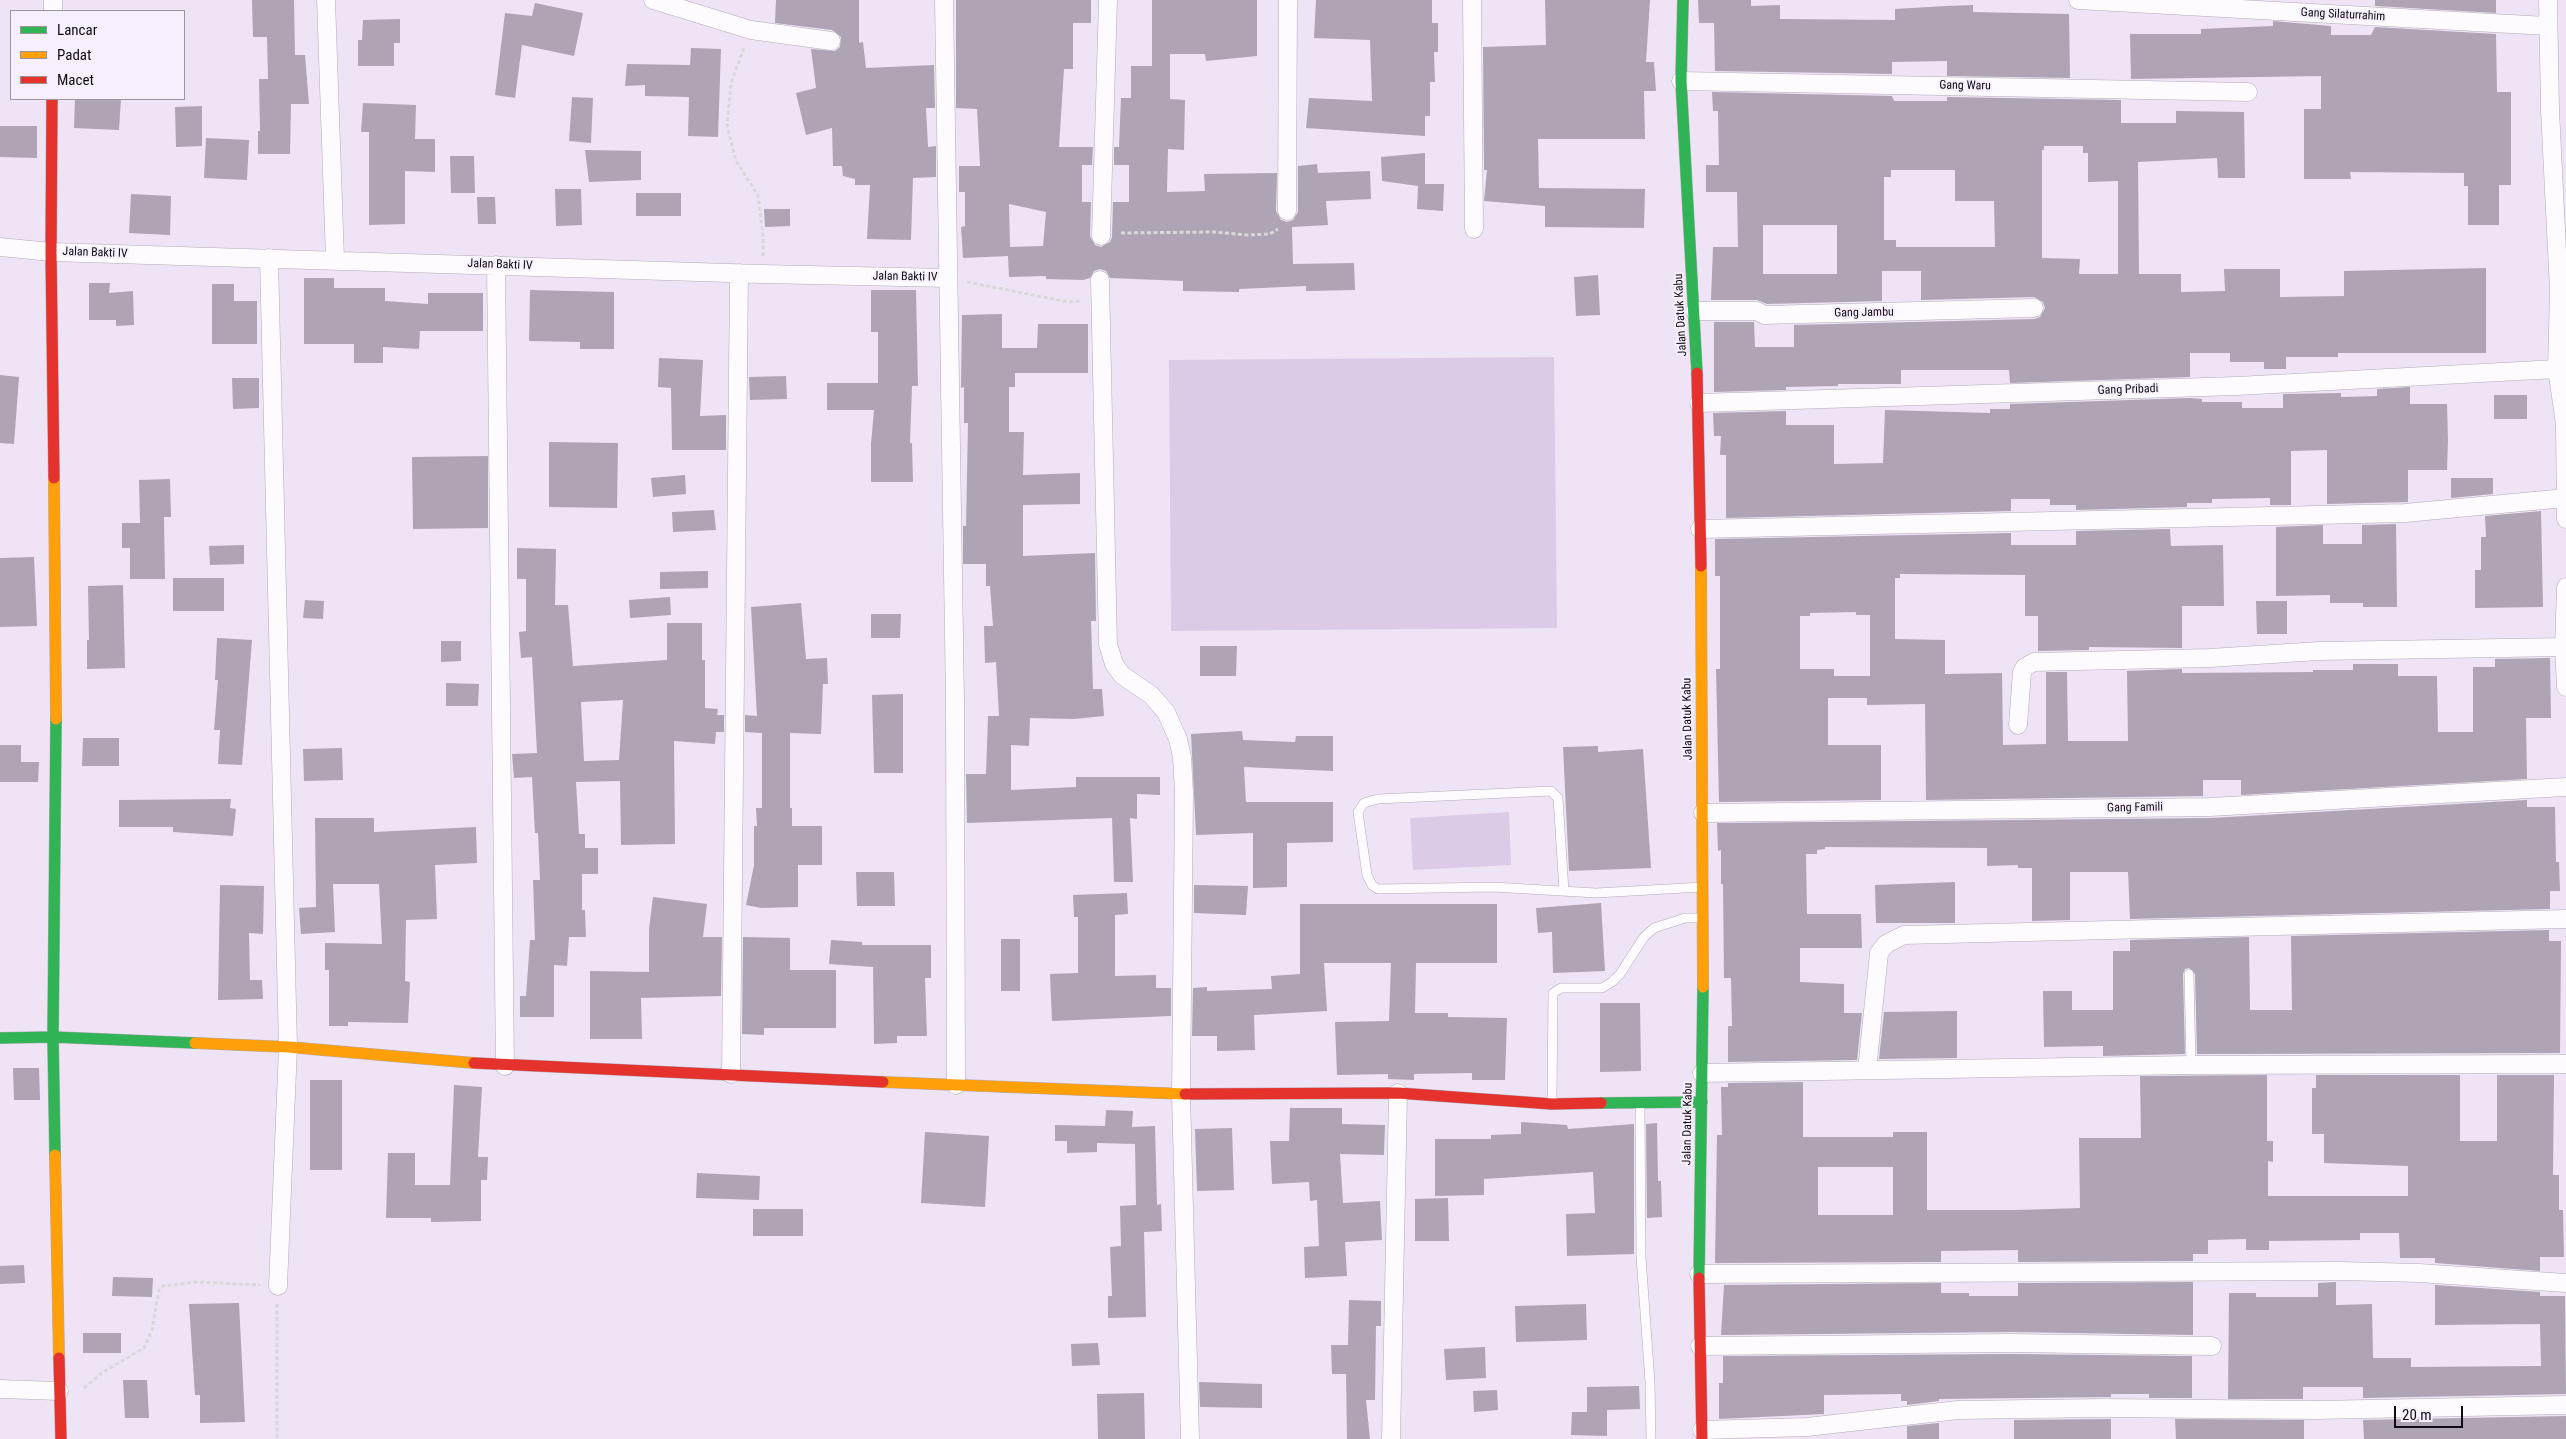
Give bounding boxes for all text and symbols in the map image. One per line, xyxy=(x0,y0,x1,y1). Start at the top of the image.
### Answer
street label: Gang Silaturrahim xyxy=(2300,6,2386,24)
legend xyxy=(10,10,185,100)
text: Lancar xyxy=(57,21,97,39)
text: Padat xyxy=(57,46,91,64)
text: Macet xyxy=(57,71,94,89)
street label: Gang Waru xyxy=(1939,78,1991,94)
street label: Jalan Bakti IV xyxy=(62,245,128,261)
street label: Jalan Bakti IV xyxy=(467,257,533,273)
street label: Jalan Bakti IV xyxy=(872,269,938,285)
street label: Jalan Datuk Kabu xyxy=(1672,273,1690,357)
street label: Gang Jambu xyxy=(1834,305,1894,321)
street label: Gang Pribadi xyxy=(2097,382,2159,398)
street label: Jalan Datuk Kabu xyxy=(1680,678,1696,760)
street label: Gang Famili xyxy=(2107,800,2163,816)
street label: Jalan Datuk Kabu xyxy=(1680,1083,1696,1165)
scale bar xyxy=(2396,1396,2465,1428)
text: 20 m xyxy=(2402,1406,2432,1424)

